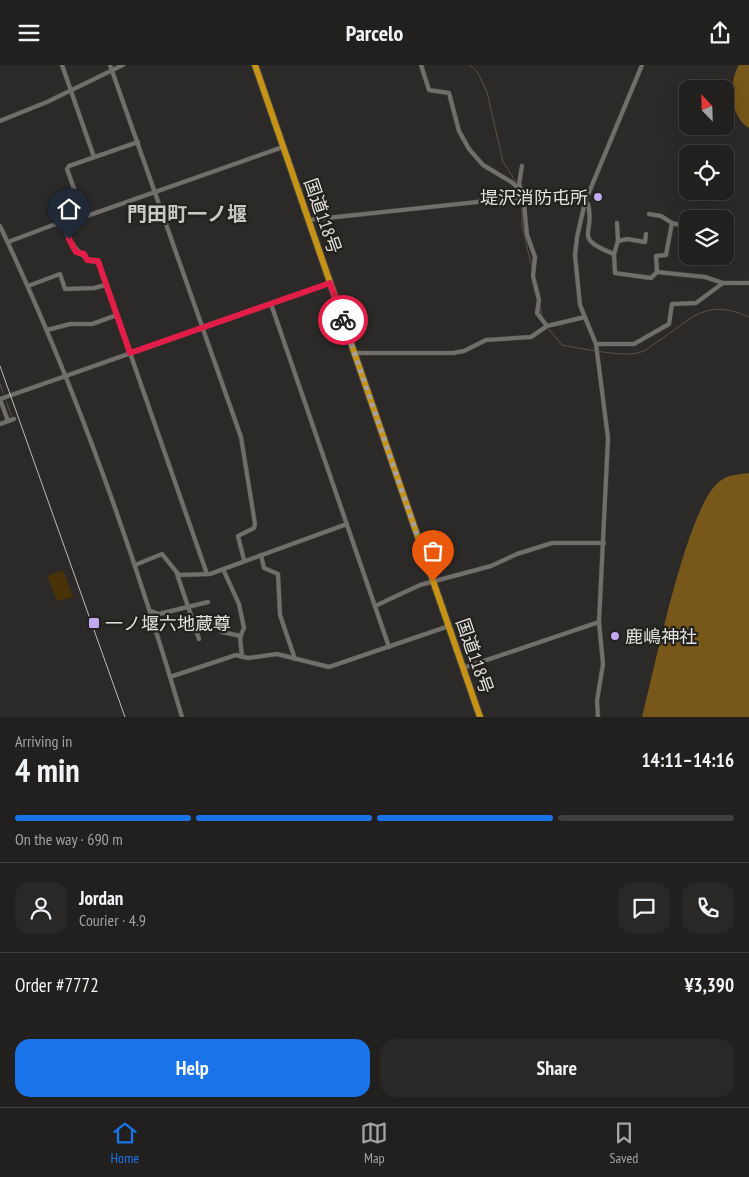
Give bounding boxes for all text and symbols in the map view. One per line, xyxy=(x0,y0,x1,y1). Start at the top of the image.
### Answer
icon: menu xyxy=(15,19,43,47)
text: Parcelo xyxy=(346,19,403,47)
icon: share xyxy=(706,19,734,47)
north arrow xyxy=(679,80,734,135)
map controls xyxy=(679,80,734,265)
button: locate xyxy=(679,145,734,200)
street label: 国道118号 xyxy=(299,175,347,257)
place label: 堤沢消防屯所 xyxy=(480,186,588,209)
pin xyxy=(48,188,90,239)
marker: 堤沢消防屯所 xyxy=(592,191,604,203)
icon: home xyxy=(55,195,83,223)
district label: 門田町一ノ堰 xyxy=(127,201,247,227)
button: layers xyxy=(679,210,734,265)
courier xyxy=(318,295,368,345)
icon: bike xyxy=(329,306,357,334)
pin xyxy=(412,530,454,581)
icon: bag xyxy=(419,537,447,565)
place label: 一ノ堰六地蔵尊 xyxy=(105,612,231,635)
street label: 国道118号 xyxy=(451,615,499,697)
marker: 一ノ堰六地蔵尊 xyxy=(87,616,101,630)
place label: 鹿嶋神社 xyxy=(625,625,697,648)
marker: 鹿嶋神社 xyxy=(609,630,621,642)
text: Arriving in xyxy=(15,731,72,751)
text: 14:11–14:16 xyxy=(641,748,734,772)
text: 4 min xyxy=(15,749,80,791)
text: On the way · 690 m xyxy=(15,829,123,849)
button: person xyxy=(15,882,67,934)
button: chat xyxy=(618,882,670,934)
button: phone xyxy=(682,882,734,934)
text: Jordan xyxy=(79,886,123,910)
text: Courier · 4.9 xyxy=(79,910,146,930)
text: Order #7772 xyxy=(15,973,99,997)
text: ¥3,390 xyxy=(684,973,734,997)
button: Help xyxy=(15,1039,370,1097)
button: Share xyxy=(380,1039,734,1097)
tab: Home xyxy=(111,1119,139,1167)
tab: Map xyxy=(360,1119,388,1167)
tab: Saved xyxy=(610,1119,638,1167)

